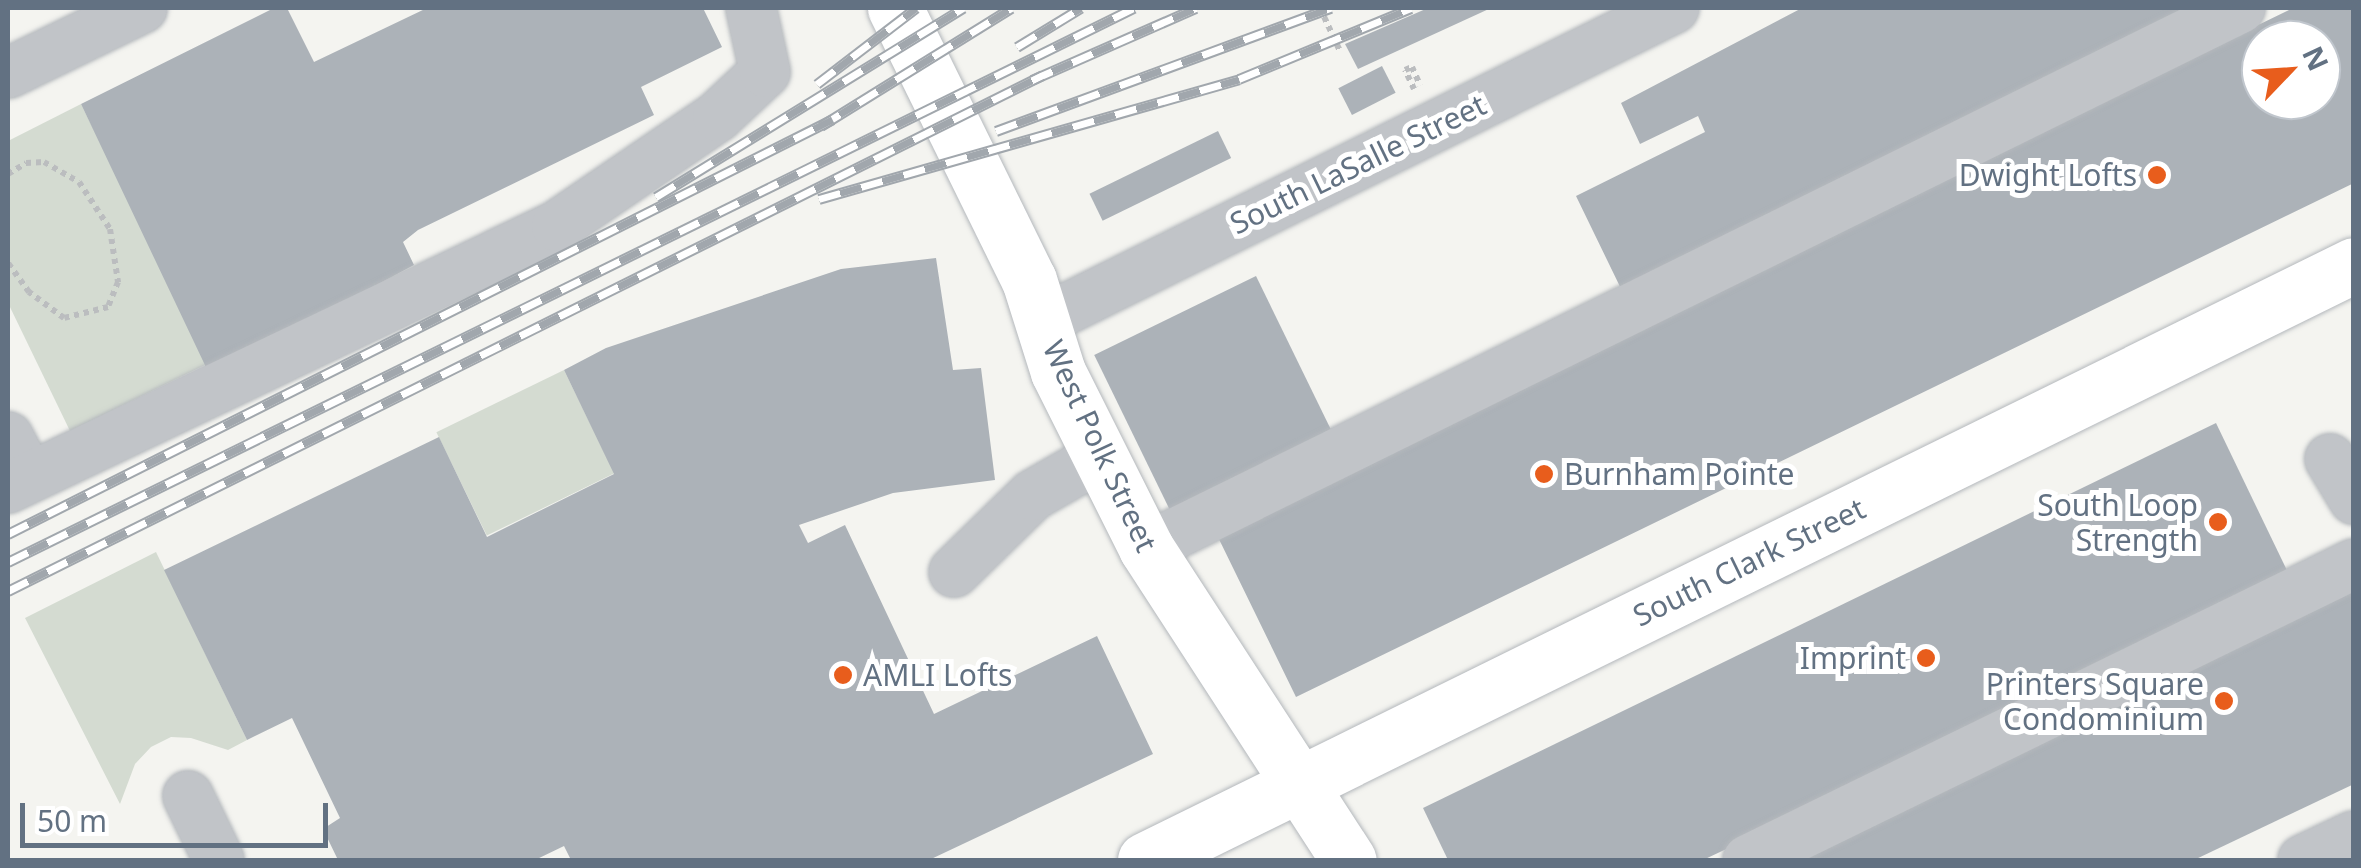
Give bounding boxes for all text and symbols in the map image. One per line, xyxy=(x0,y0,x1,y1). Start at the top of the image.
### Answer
north arrow xyxy=(2241,20,2341,120)
text: N xyxy=(2294,40,2338,77)
street label: South LaSalle Street xyxy=(1224,86,1492,242)
place label: Dwight Lofts xyxy=(1959,157,2137,193)
marker: Dwight Lofts xyxy=(2146,164,2168,186)
street label: West Polk Street xyxy=(1035,335,1165,557)
place label: Burnham Pointe xyxy=(1564,456,1795,492)
marker: Burnham Pointe xyxy=(1533,463,1555,485)
place label: South Loop Strength xyxy=(2037,487,2198,558)
street label: South Clark Street xyxy=(1627,490,1871,634)
marker: South Loop Strength xyxy=(2207,511,2229,533)
place label: Imprint xyxy=(1800,640,1906,676)
marker: Imprint xyxy=(1915,647,1937,669)
place label: AMLI Lofts xyxy=(863,657,1012,693)
marker: AMLI Lofts xyxy=(832,664,854,686)
place label: Printers Square Condominium xyxy=(1986,666,2204,736)
marker: Printers Square Condominium xyxy=(2213,690,2235,712)
scale bar xyxy=(25,783,332,845)
text: 50 m xyxy=(37,800,107,841)

